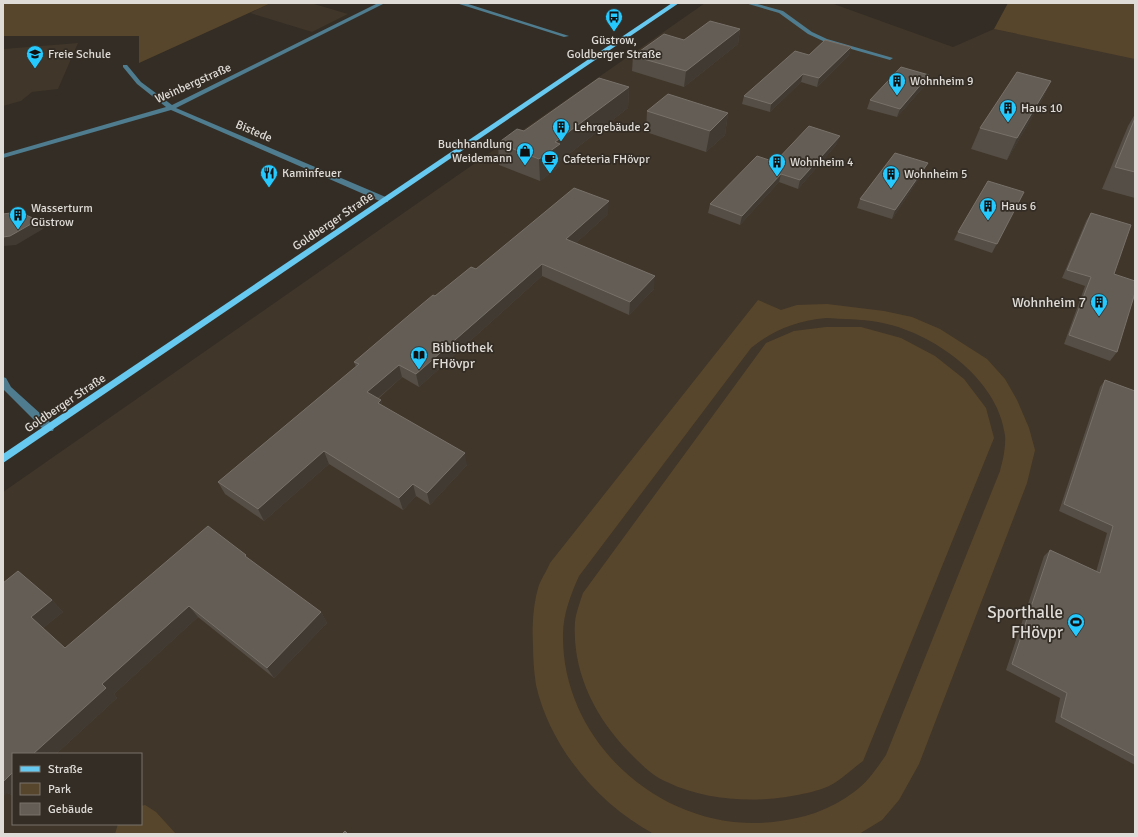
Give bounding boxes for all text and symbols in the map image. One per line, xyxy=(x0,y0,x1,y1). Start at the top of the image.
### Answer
bus stop icon: Güstrow, Goldberger Straße xyxy=(604,7,624,32)
place label: Güstrow, Goldberger Straße xyxy=(567,33,661,62)
school or university icon: Freie Schule xyxy=(25,44,45,69)
place label: Freie Schule xyxy=(48,47,111,62)
street label: Weinbergstraße xyxy=(153,60,234,107)
building icon: Wohnheim 9 xyxy=(887,71,907,96)
place label: Wohnheim 9 xyxy=(910,74,974,89)
building icon: Haus 10 xyxy=(998,98,1018,123)
place label: Haus 10 xyxy=(1021,101,1063,116)
street label: Bistede xyxy=(233,117,274,146)
building icon: Lehrgebäude 2 xyxy=(551,117,571,142)
place label: Lehrgebäude 2 xyxy=(574,120,650,135)
place label: Buchhandlung Weidemann xyxy=(438,137,512,166)
shop icon: Buchhandlung Weidemann xyxy=(515,141,535,166)
cafe icon: Cafeteria FHövpr xyxy=(540,149,560,174)
place label: Cafeteria FHövpr xyxy=(563,152,650,167)
building icon: Wohnheim 4 xyxy=(767,152,787,177)
place label: Wohnheim 4 xyxy=(790,155,854,170)
restaurant icon: Kaminfeuer xyxy=(259,163,279,188)
building icon: Wohnheim 5 xyxy=(881,164,901,189)
place label: Kaminfeuer xyxy=(282,166,342,181)
place label: Wohnheim 5 xyxy=(904,167,968,182)
street label: Goldberger Straße xyxy=(290,189,377,254)
building icon: Haus 6 xyxy=(978,196,998,221)
place label: Haus 6 xyxy=(1001,199,1036,214)
place label: Wasserturm Güstrow xyxy=(31,201,93,230)
building icon: Wasserturm Güstrow xyxy=(8,205,28,230)
building icon: Wohnheim 7 xyxy=(1089,292,1109,317)
place label: Wohnheim 7 xyxy=(1012,294,1086,311)
place label: Bibliothek FHövpr xyxy=(432,339,493,372)
library icon: Bibliothek FHövpr xyxy=(409,345,429,370)
street label: Goldberger Straße xyxy=(22,371,109,436)
place label: Sporthalle FHövpr xyxy=(987,602,1064,643)
sports icon: Sporthalle FHövpr xyxy=(1066,612,1086,637)
legend xyxy=(12,753,142,825)
text: Straße xyxy=(48,762,83,777)
text: Park xyxy=(48,782,71,797)
text: Gebäude xyxy=(48,802,93,817)

